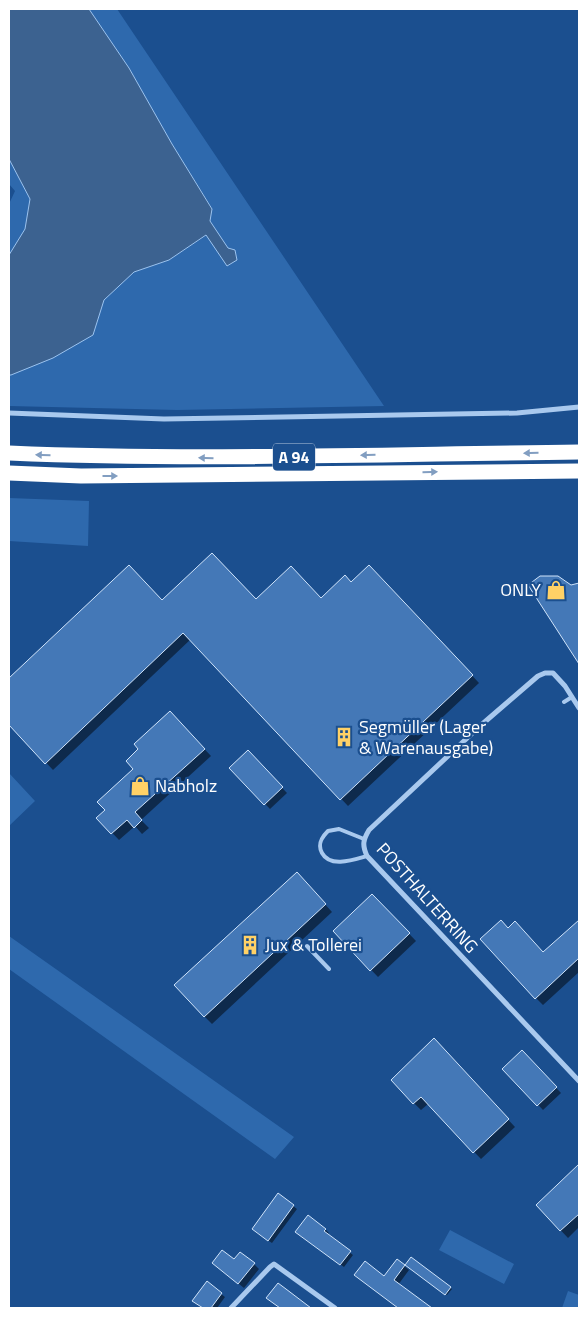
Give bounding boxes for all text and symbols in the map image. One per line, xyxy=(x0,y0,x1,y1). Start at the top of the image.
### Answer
road number: A 94 xyxy=(273,444,315,471)
one-way arrow xyxy=(522,449,538,457)
one-way arrow xyxy=(35,451,51,459)
one-way arrow xyxy=(360,451,376,459)
one-way arrow xyxy=(197,454,213,462)
one-way arrow xyxy=(422,468,438,476)
one-way arrow xyxy=(102,472,118,480)
place label: ONLY xyxy=(500,576,541,603)
shop icon: ONLY xyxy=(545,579,567,601)
place label: Segmüller (Lager & Warenausgabe) xyxy=(359,713,493,761)
building icon: Segmüller (Lager & Warenausgabe) xyxy=(333,726,355,748)
place label: Nabholz xyxy=(155,772,217,799)
shop icon: Nabholz xyxy=(129,775,151,797)
street label: POSTHALTERRING xyxy=(370,836,485,959)
place label: Jux & Tollerei xyxy=(265,931,362,958)
building icon: Jux & Tollerei xyxy=(239,934,261,956)

